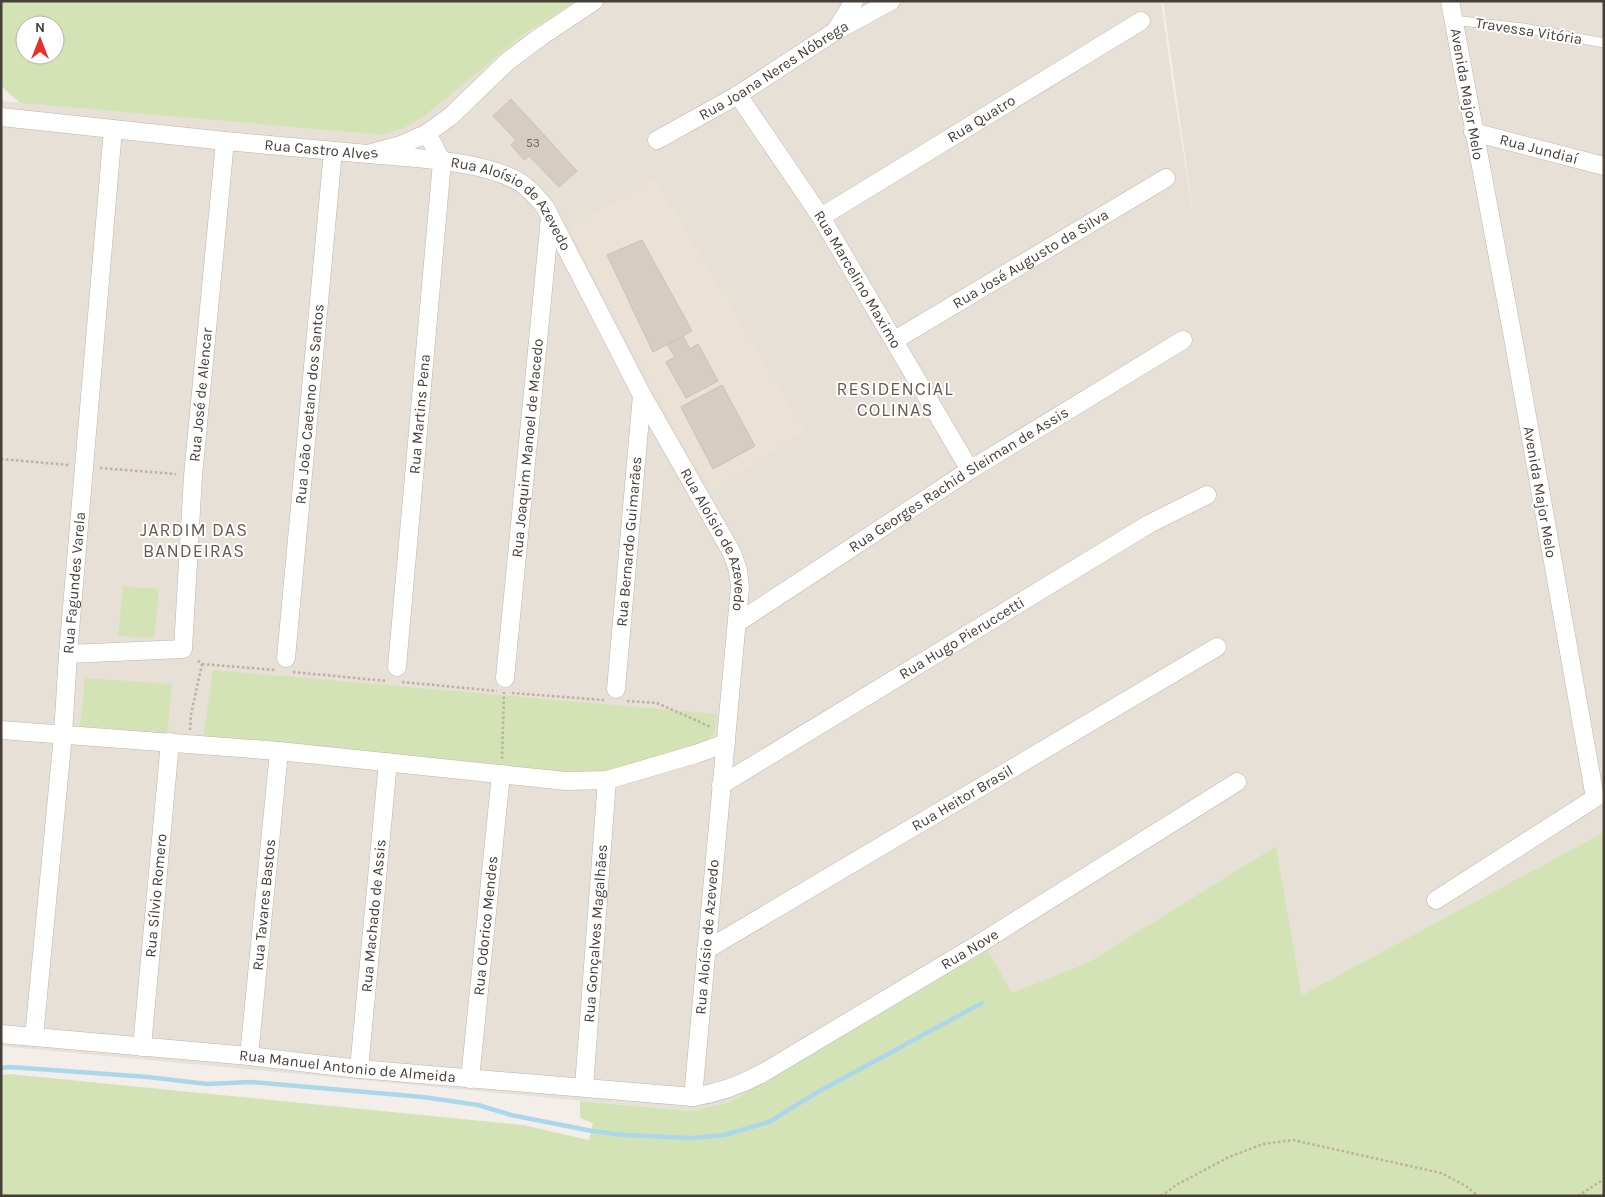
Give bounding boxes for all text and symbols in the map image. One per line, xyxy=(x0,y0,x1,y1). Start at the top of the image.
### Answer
street label: Travessa Vitória xyxy=(1474,14,1584,48)
north arrow xyxy=(15,15,65,65)
street label: Rua Joana Neres Nóbrega xyxy=(696,17,852,124)
text: N xyxy=(35,19,45,36)
street label: Avenida Major Melo xyxy=(1447,27,1487,161)
street label: Rua Quatro xyxy=(944,91,1019,146)
street label: Rua Jundiaí xyxy=(1498,130,1581,168)
street label: Rua Castro Alves xyxy=(264,136,380,163)
house number: 53 xyxy=(526,136,540,150)
street label: Rua Aloísio de Azevedo xyxy=(449,153,575,254)
street label: Rua José Augusto da Silva xyxy=(949,205,1112,312)
street label: Rua Marcelino Maximo xyxy=(810,207,905,352)
street label: Rua João Caetano dos Santos xyxy=(291,303,328,505)
street label: Rua José de Alencar xyxy=(185,326,216,463)
street label: Rua Joaquim Manoel de Macedo xyxy=(508,338,547,558)
street label: Rua Martins Pena xyxy=(405,353,434,475)
district label: RESIDENCIAL COLINAS xyxy=(836,378,954,421)
street label: Rua Georges Rachid Sleiman de Assis xyxy=(845,403,1072,556)
street label: Avenida Major Melo xyxy=(1520,425,1560,559)
street label: Rua Bernardo Guimarães xyxy=(613,456,646,627)
street label: Rua Aloísio de Azevedo xyxy=(677,465,749,612)
street label: Rua Fagundes Varela xyxy=(59,511,89,655)
district label: JARDIM DAS BANDEIRAS xyxy=(140,519,248,562)
street label: Rua Hugo Pieruccetti xyxy=(896,593,1028,683)
street label: Rua Heitor Brasil xyxy=(908,761,1016,835)
street label: Rua Sílvio Romero xyxy=(141,833,171,958)
street label: Rua Tavares Bastos xyxy=(248,838,279,971)
street label: Rua Machado de Assis xyxy=(357,838,390,993)
street label: Rua Gonçalves Magalhães xyxy=(580,844,611,1023)
street label: Rua Odorico Mendes xyxy=(470,855,502,996)
street label: Rua Aloísio de Azevedo xyxy=(691,859,723,1015)
street label: Rua Nove xyxy=(938,925,1002,974)
street label: Rua Manuel Antonio de Almeida xyxy=(238,1046,457,1086)

